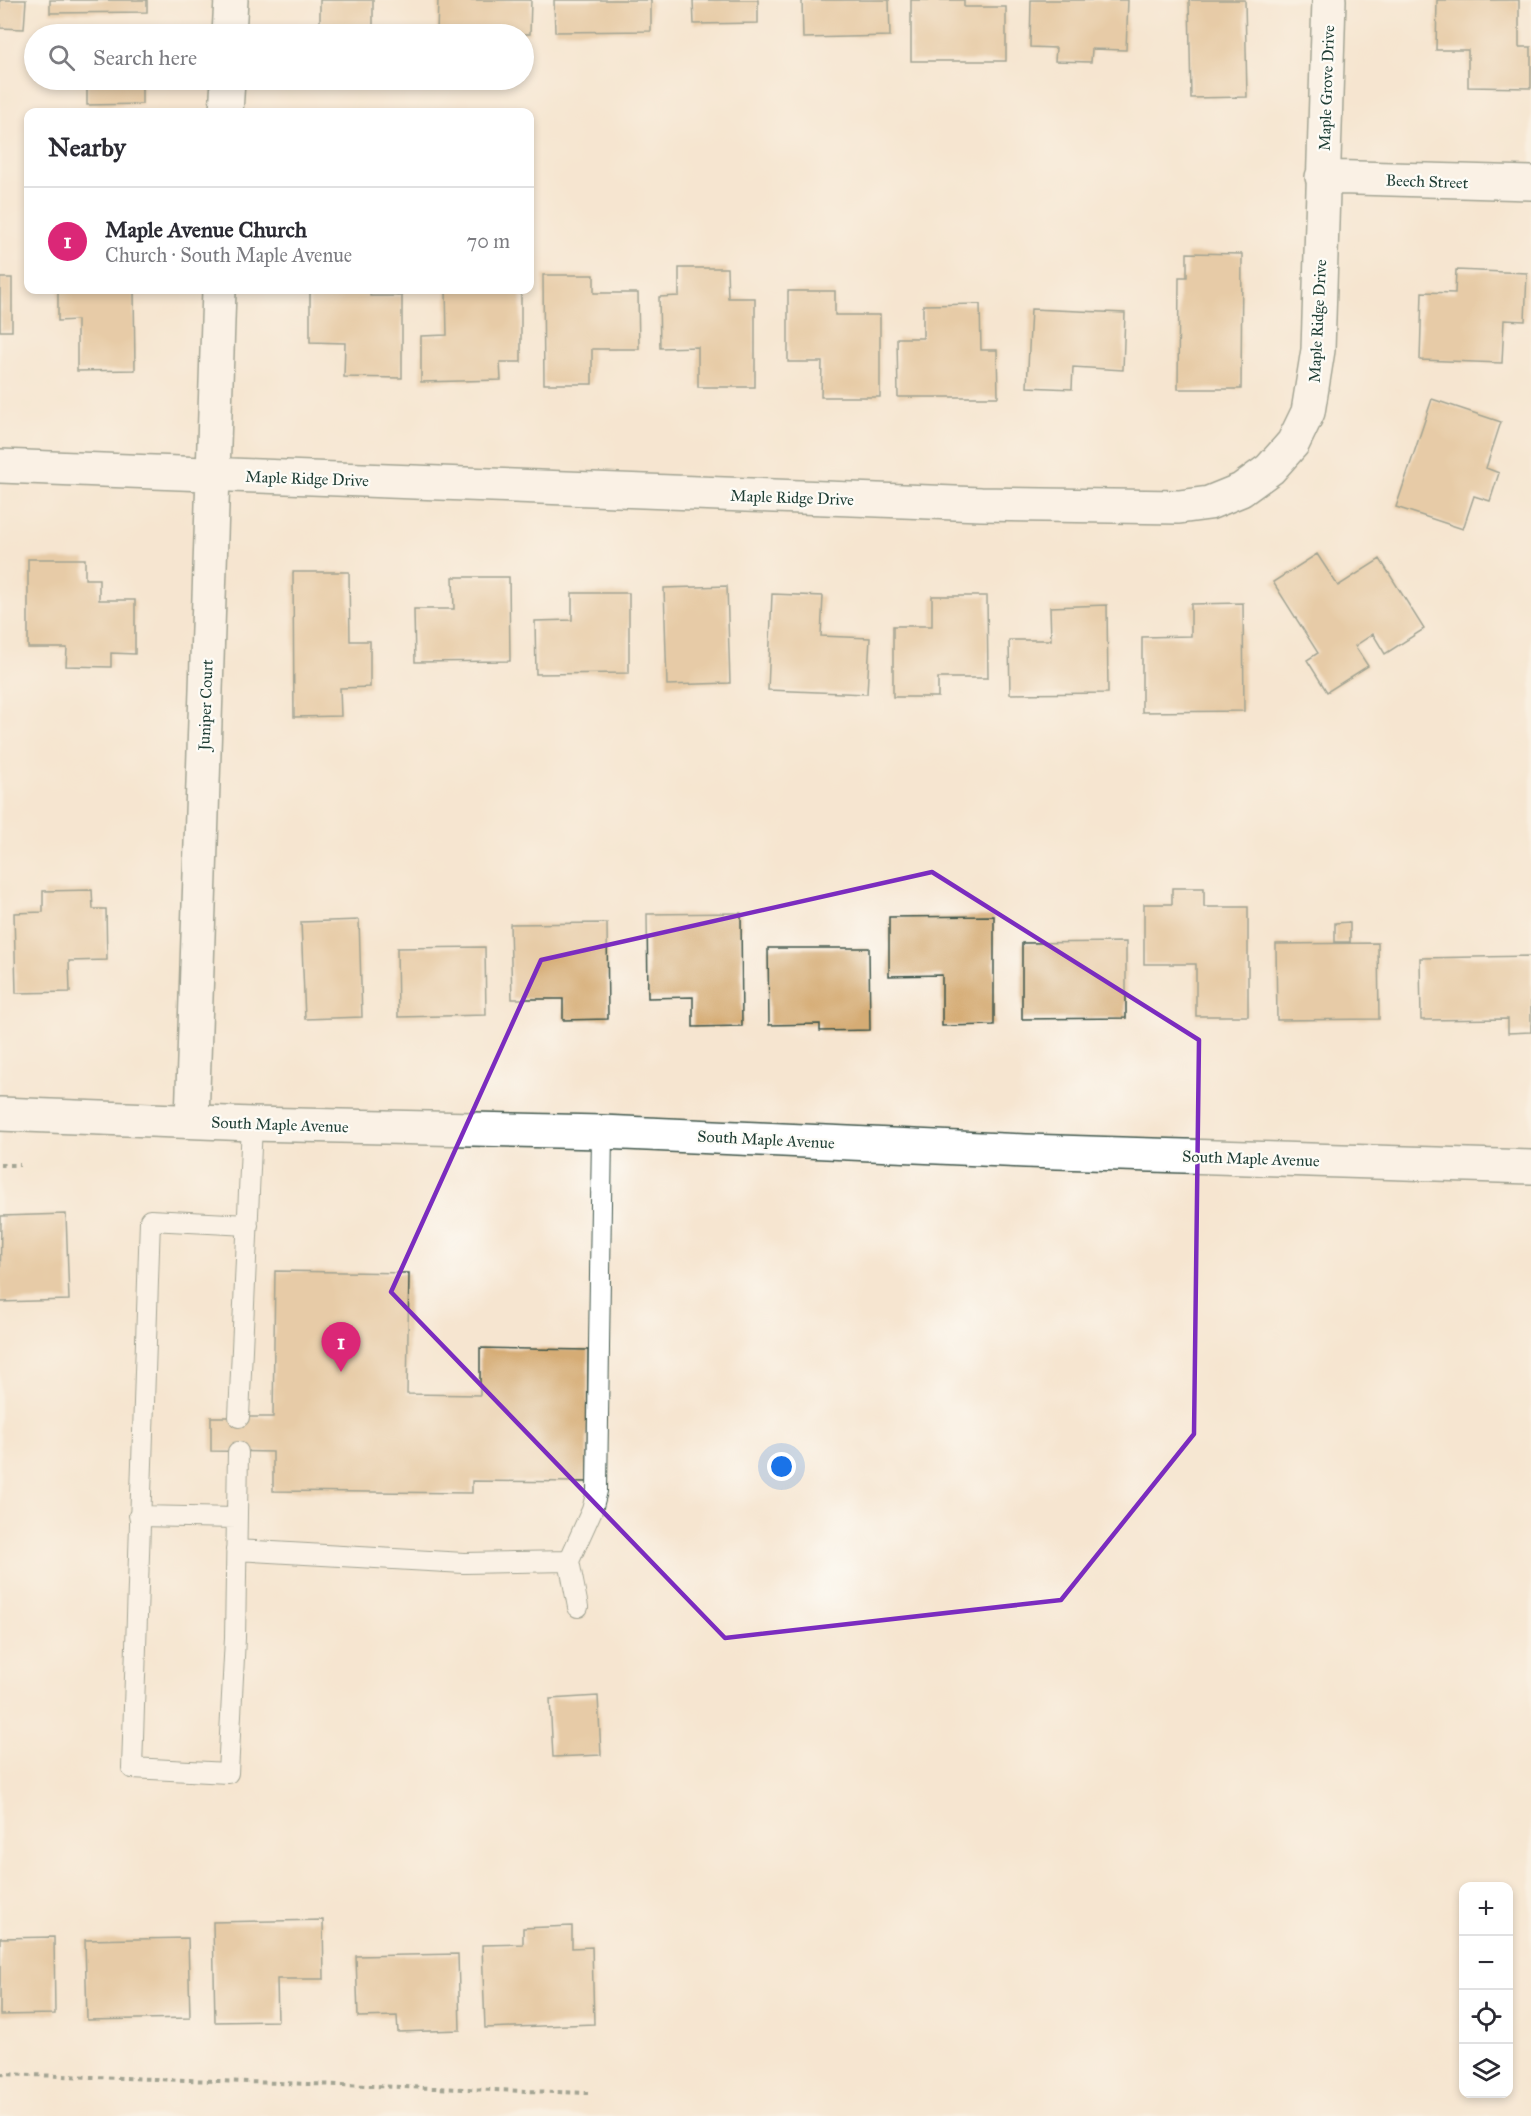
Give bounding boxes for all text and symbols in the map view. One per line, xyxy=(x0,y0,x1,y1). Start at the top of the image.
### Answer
search box xyxy=(24,24,534,90)
street label: Maple Grove Drive xyxy=(1315,24,1338,151)
icon: search xyxy=(45,41,78,74)
text: Search here xyxy=(93,44,197,71)
text: Nearby xyxy=(48,131,126,163)
street label: Beech Street xyxy=(1385,171,1469,192)
text: Maple Avenue Church xyxy=(105,216,307,243)
text: 1 xyxy=(64,229,71,253)
text: 70 m xyxy=(467,229,510,253)
text: Church · South Maple Avenue xyxy=(105,243,352,267)
street label: Maple Ridge Drive xyxy=(1305,258,1331,383)
street label: Maple Ridge Drive xyxy=(245,467,369,491)
street label: Maple Ridge Drive xyxy=(730,486,854,510)
street label: Juniper Court xyxy=(194,659,218,753)
street label: South Maple Avenue xyxy=(211,1113,349,1136)
street label: South Maple Avenue xyxy=(697,1126,835,1153)
street label: South Maple Avenue xyxy=(1182,1147,1320,1170)
pin: 1 xyxy=(322,1322,360,1372)
your location xyxy=(767,1452,796,1481)
map controls xyxy=(1459,1882,1513,2098)
button: + xyxy=(1459,1882,1513,1936)
button: − xyxy=(1459,1936,1513,1990)
button: locate xyxy=(1459,1990,1513,2044)
button: layers xyxy=(1459,2044,1513,2098)

